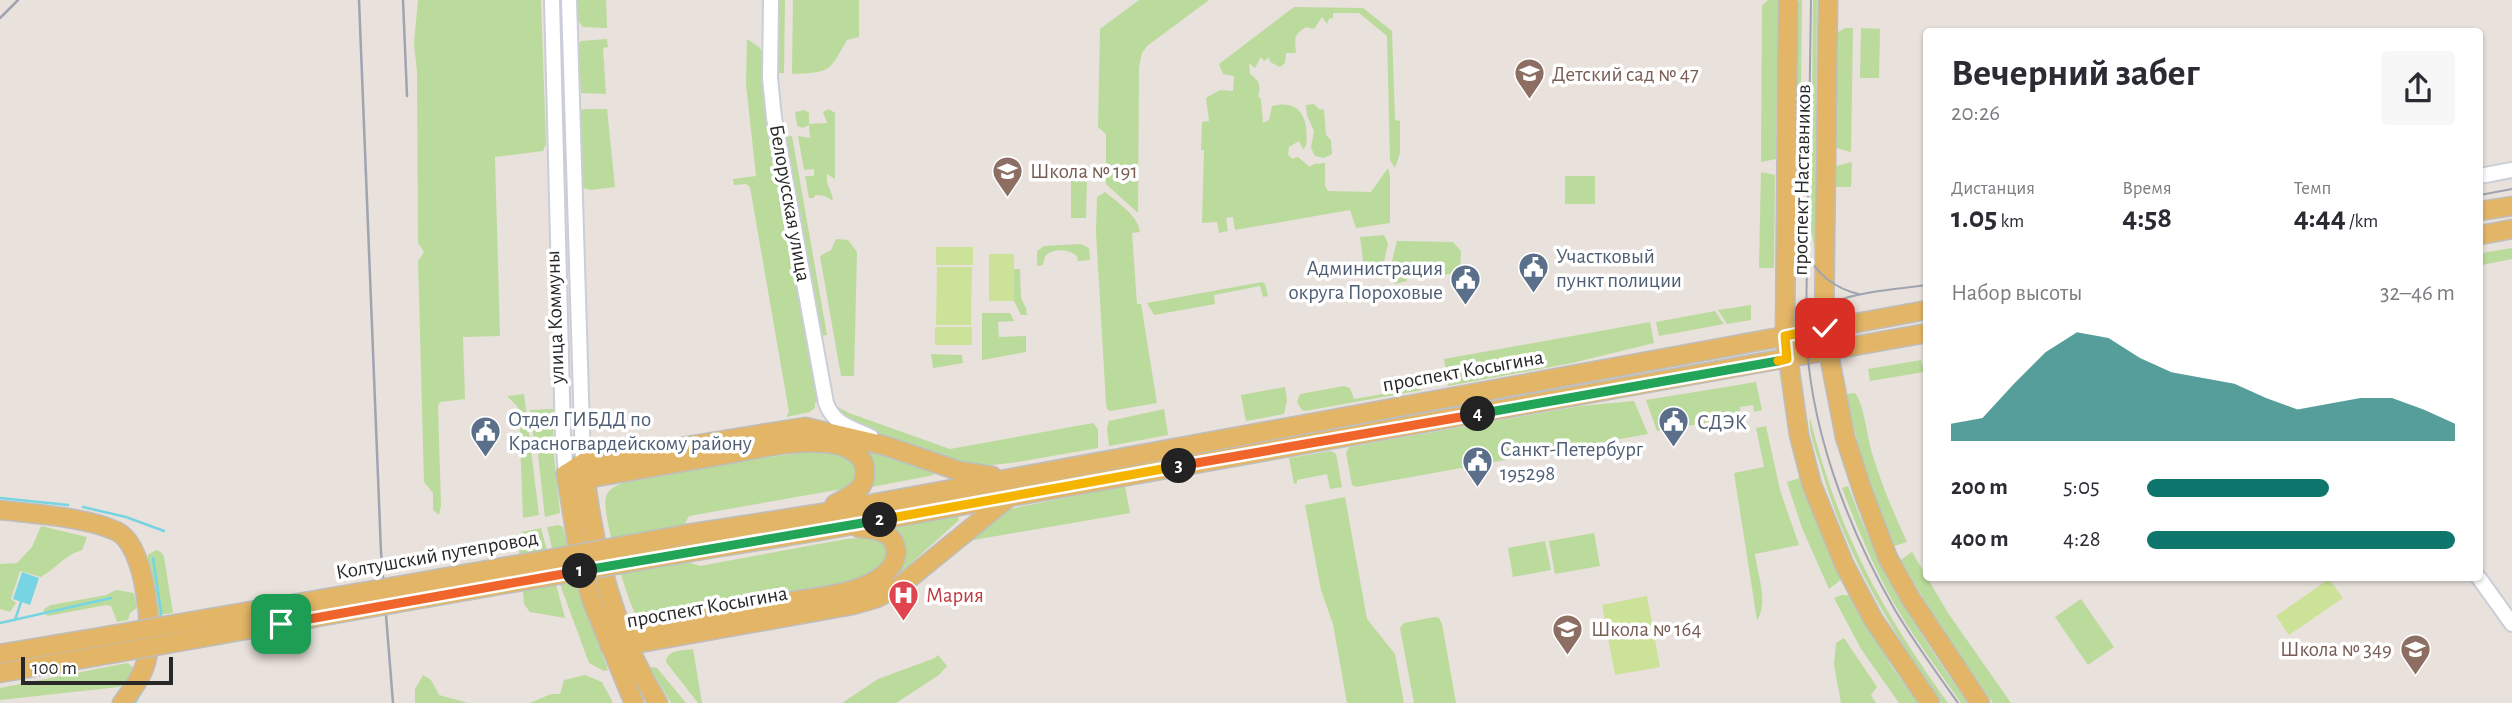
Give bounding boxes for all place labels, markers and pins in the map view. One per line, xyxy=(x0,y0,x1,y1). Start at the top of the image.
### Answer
school or university icon: Детский сад № 47 xyxy=(1512,57,1546,101)
place label: Детский сад № 47 xyxy=(1552,64,1699,85)
school or university icon: Школа № 191 xyxy=(990,154,1024,198)
place label: Школа № 191 xyxy=(1030,161,1138,182)
place label: Участковый пункт полиции xyxy=(1556,246,1682,291)
public building icon: Участковый пункт полиции xyxy=(1516,251,1550,295)
place label: Администрация округа Пороховые xyxy=(1289,258,1443,303)
public building icon: Администрация округа Пороховые xyxy=(1449,263,1483,307)
pin xyxy=(1795,298,1855,358)
pin: 4 xyxy=(1460,396,1496,432)
public building icon: СДЭК xyxy=(1657,405,1691,449)
place label: Отдел ГИБДД по Красногвардейскому району xyxy=(508,409,752,454)
place label: СДЭК xyxy=(1697,412,1747,433)
public building icon: Отдел ГИБДД по Красногвардейскому району xyxy=(468,414,502,458)
place label: Санкт-Петербург 195298 xyxy=(1500,439,1644,484)
public building icon: Санкт-Петербург 195298 xyxy=(1460,444,1494,488)
pin: 3 xyxy=(1162,448,1196,484)
pin: 2 xyxy=(862,503,898,538)
pin: 1 xyxy=(562,554,598,588)
hospital icon: Мария xyxy=(886,578,920,622)
place label: Мария xyxy=(926,585,984,606)
pin xyxy=(251,594,311,654)
school or university icon: Школа № 164 xyxy=(1551,612,1585,656)
place label: Школа № 164 xyxy=(1591,619,1701,640)
school or university icon: Школа № 349 xyxy=(2398,632,2432,676)
place label: Школа № 349 xyxy=(2280,639,2392,660)

